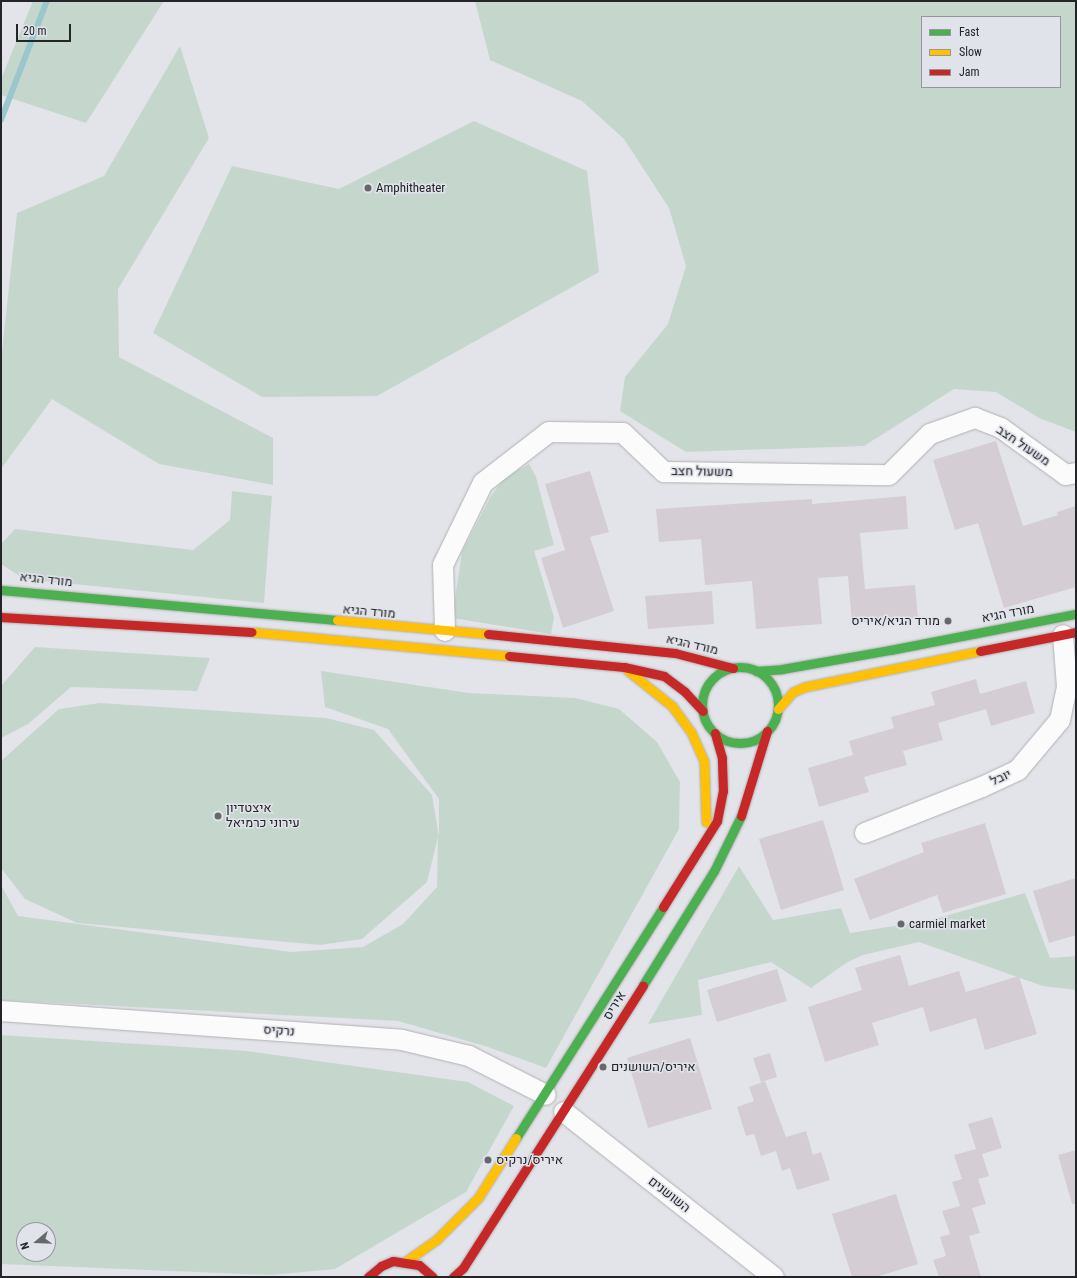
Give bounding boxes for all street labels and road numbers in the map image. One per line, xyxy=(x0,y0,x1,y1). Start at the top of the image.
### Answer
street label: משעול חצב xyxy=(993,422,1053,470)
street label: משעול חצב xyxy=(671,464,733,480)
street label: מורד הגיא xyxy=(19,569,73,591)
street label: מורד הגיא xyxy=(980,601,1036,627)
street label: מורד הגיא xyxy=(342,602,396,622)
street label: מורד הגיא xyxy=(664,631,720,659)
street label: יובל xyxy=(988,766,1014,790)
street label: איריס xyxy=(600,989,630,1023)
street label: נרקיס xyxy=(263,1022,295,1040)
street label: השושנים xyxy=(645,1174,693,1216)

